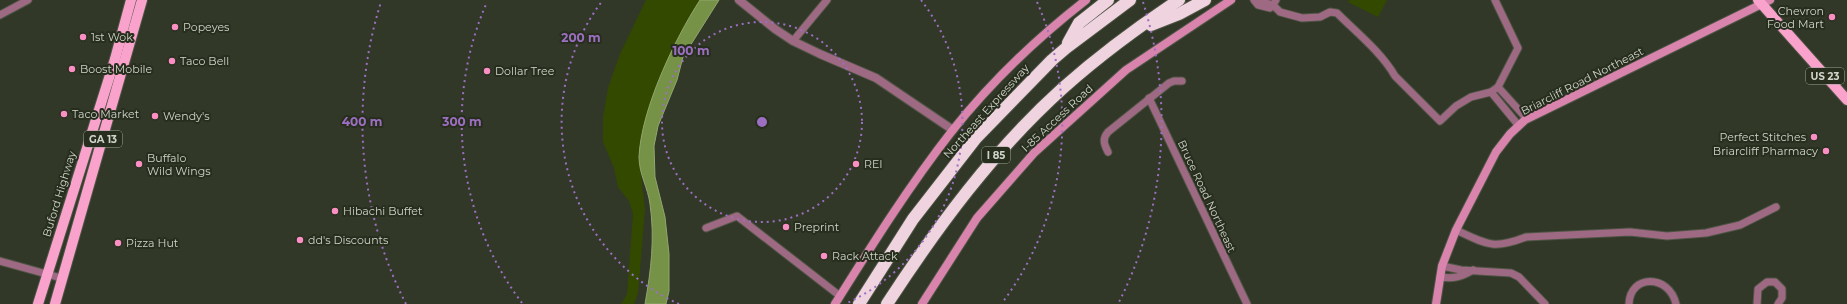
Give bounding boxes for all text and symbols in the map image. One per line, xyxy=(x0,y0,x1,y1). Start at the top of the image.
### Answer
place label: Chevron Food Mart xyxy=(1767,4,1825,31)
marker: Chevron Food Mart xyxy=(1827,12,1837,22)
place label: Popeyes xyxy=(183,20,230,34)
marker: Popeyes xyxy=(170,22,180,32)
place label: 1st Wok xyxy=(91,30,133,44)
text: 200 m xyxy=(561,30,601,45)
marker: 1st Wok xyxy=(78,32,88,42)
text: 100 m xyxy=(673,43,709,58)
street label: Briarcliff Road Northeast xyxy=(1518,44,1646,118)
place label: Taco Bell xyxy=(180,54,229,68)
marker: Taco Bell xyxy=(167,56,177,66)
street label: Northeast Expressway xyxy=(940,61,1032,161)
place label: Boost Mobile xyxy=(80,62,153,76)
marker: Boost Mobile xyxy=(67,64,77,74)
place label: Dollar Tree xyxy=(495,64,555,78)
marker: Dollar Tree xyxy=(482,66,492,76)
road number: US 23 xyxy=(1806,68,1844,84)
street label: I-85 Access Road xyxy=(1018,81,1096,155)
place label: Taco Market xyxy=(72,107,140,121)
marker: Taco Market xyxy=(59,109,69,119)
place label: Wendy's xyxy=(163,109,210,123)
marker: Wendy's xyxy=(150,111,160,121)
text: 400 m xyxy=(342,114,382,129)
text: 300 m xyxy=(441,114,482,129)
centre of rings xyxy=(755,115,769,129)
place label: Perfect Stitches xyxy=(1719,130,1807,144)
road number: GA 13 xyxy=(84,131,122,147)
marker: Perfect Stitches xyxy=(1809,132,1819,142)
street label: Bruce Road Northeast xyxy=(1175,138,1239,255)
place label: Briarcliff Pharmacy xyxy=(1713,144,1818,158)
marker: Briarcliff Pharmacy xyxy=(1821,146,1831,156)
road number: I 85 xyxy=(982,147,1010,163)
street label: Buford Highway xyxy=(39,149,79,239)
place label: Buffalo Wild Wings xyxy=(147,151,211,178)
place label: REI xyxy=(864,157,883,171)
marker: Buffalo Wild Wings xyxy=(134,159,144,169)
marker: REI xyxy=(851,159,861,169)
place label: Hibachi Buffet xyxy=(343,204,423,218)
marker: Hibachi Buffet xyxy=(330,206,340,216)
place label: Preprint xyxy=(794,220,840,234)
marker: Preprint xyxy=(781,222,791,232)
place label: dd's Discounts xyxy=(308,233,389,247)
marker: dd's Discounts xyxy=(295,235,305,245)
place label: Pizza Hut xyxy=(126,236,179,250)
marker: Pizza Hut xyxy=(113,238,123,248)
place label: Rack Attack xyxy=(832,249,898,263)
marker: Rack Attack xyxy=(819,251,829,261)

